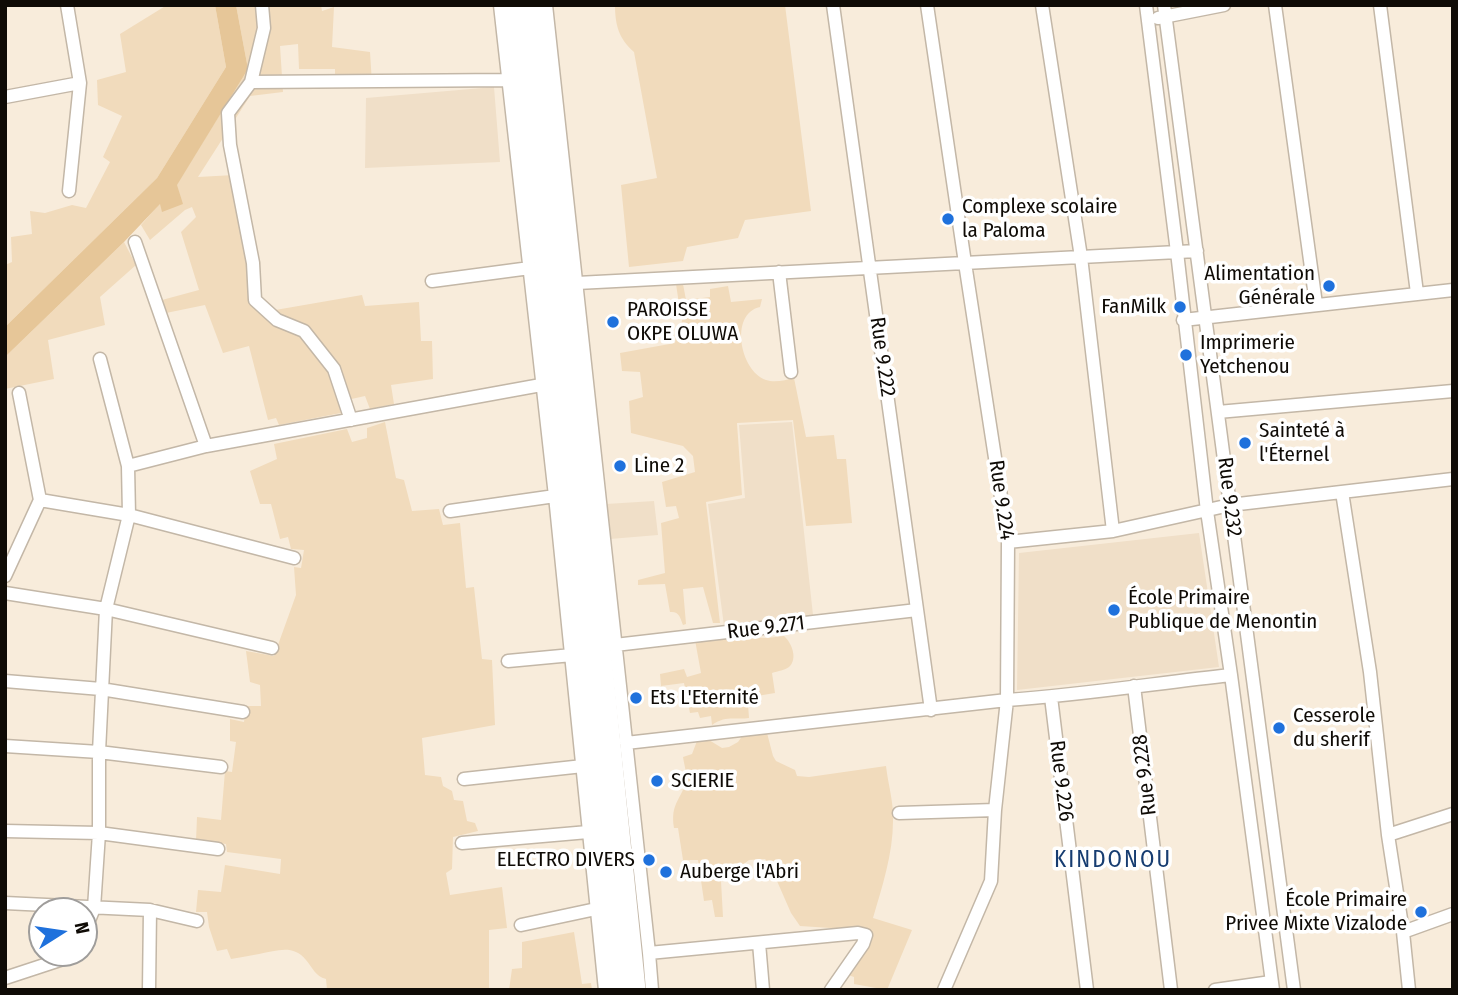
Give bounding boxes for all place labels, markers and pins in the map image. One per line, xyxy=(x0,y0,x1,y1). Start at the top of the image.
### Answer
place label: Complexe scolaire la Paloma xyxy=(962,194,1117,244)
marker: Complexe scolaire la Paloma xyxy=(940,211,956,227)
place label: Alimentation Générale xyxy=(1204,261,1315,311)
marker: Alimentation Générale xyxy=(1321,278,1337,294)
place label: FanMilk xyxy=(1101,294,1166,320)
place label: PAROISSE OKPE OLUWA xyxy=(627,297,738,347)
marker: FanMilk xyxy=(1172,299,1188,315)
marker: PAROISSE OKPE OLUWA xyxy=(605,314,621,330)
place label: Imprimerie Yetchenou xyxy=(1200,330,1295,380)
marker: Imprimerie Yetchenou xyxy=(1178,347,1194,363)
place label: Sainteté à l'Éternel xyxy=(1259,418,1345,468)
marker: Sainteté à l'Éternel xyxy=(1237,435,1253,451)
place label: Line 2 xyxy=(634,453,684,479)
marker: Line 2 xyxy=(612,458,628,474)
place label: École Primaire Publique de Menontin xyxy=(1128,585,1317,635)
marker: École Primaire Publique de Menontin xyxy=(1106,602,1122,618)
place label: Ets L'Eternité xyxy=(650,685,759,711)
marker: Ets L'Eternité xyxy=(628,690,644,706)
place label: Cesserole du sherif xyxy=(1293,703,1375,753)
marker: Cesserole du sherif xyxy=(1271,720,1287,736)
place label: SCIERIE xyxy=(671,768,734,794)
marker: SCIERIE xyxy=(649,773,665,789)
place label: ELECTRO DIVERS xyxy=(497,847,635,873)
marker: ELECTRO DIVERS xyxy=(641,852,657,868)
place label: Auberge l'Abri xyxy=(680,859,799,885)
marker: Auberge l'Abri xyxy=(658,864,674,880)
place label: École Primaire Privee Mixte Vizalode xyxy=(1225,887,1407,937)
marker: École Primaire Privee Mixte Vizalode xyxy=(1413,904,1429,920)

